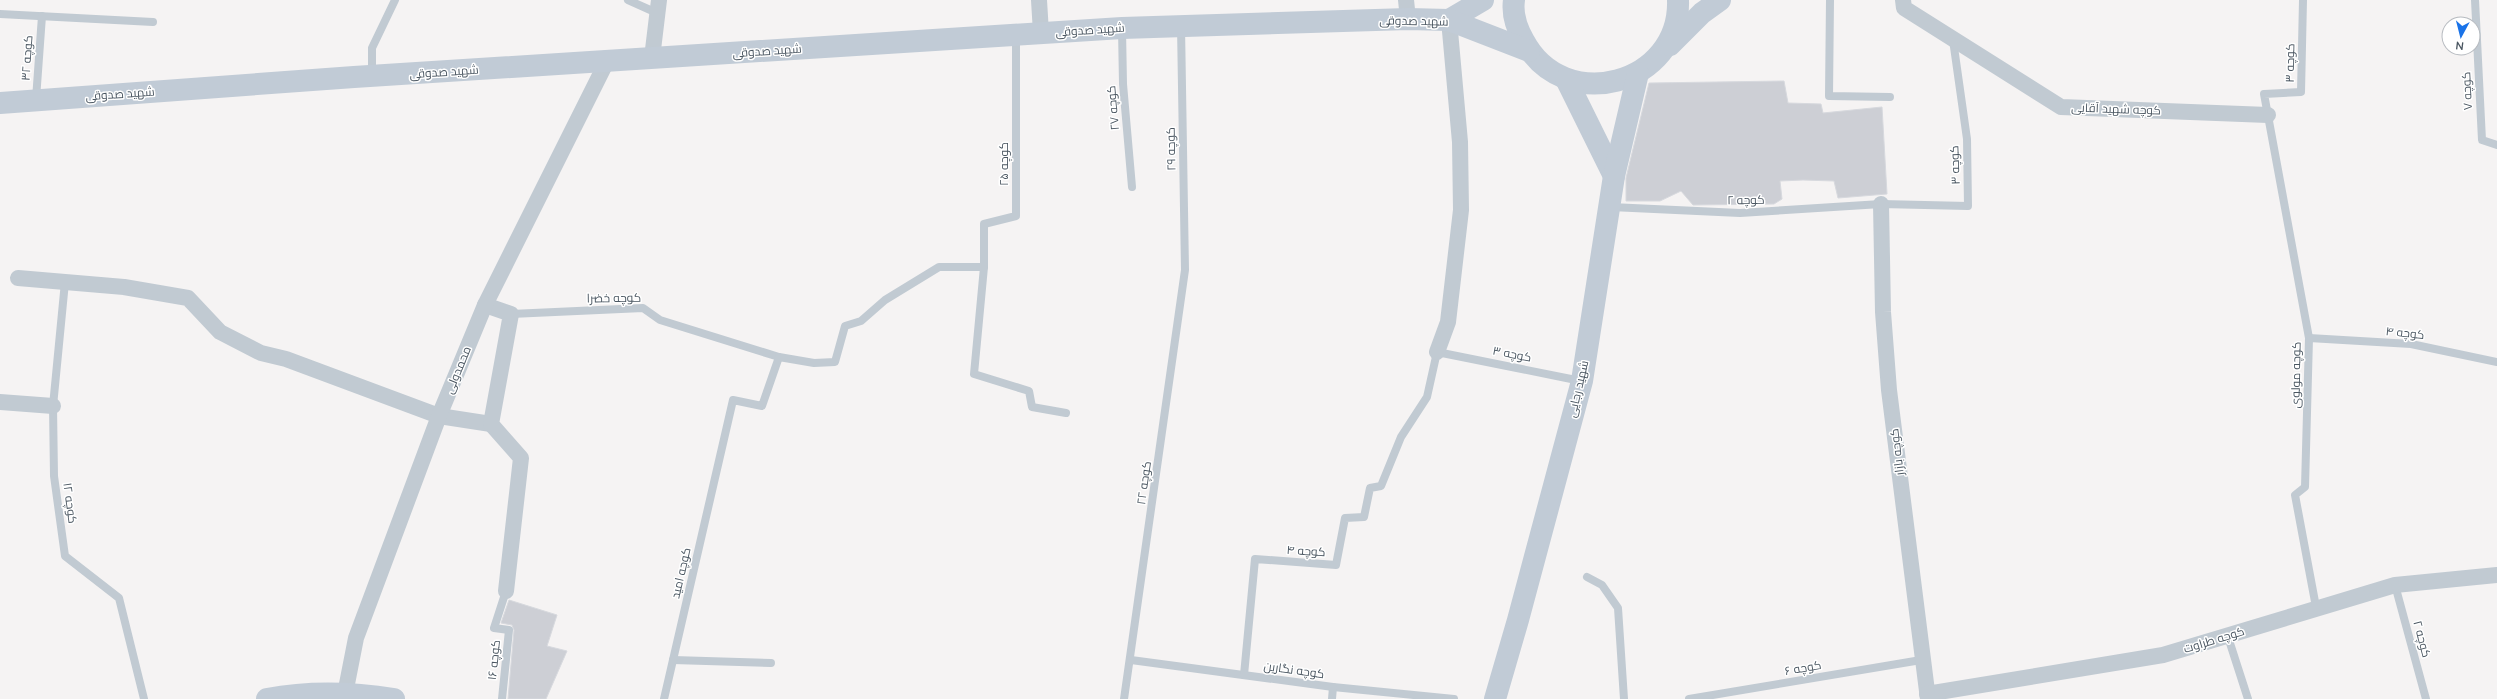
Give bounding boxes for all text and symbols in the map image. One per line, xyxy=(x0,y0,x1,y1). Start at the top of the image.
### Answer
street label: شهید صدوقی xyxy=(1379,12,1449,30)
north arrow xyxy=(2441,16,2481,56)
street label: شهید صدوقی xyxy=(1055,20,1125,40)
street label: کوچه ۳۲ xyxy=(17,35,38,81)
text: N xyxy=(2455,37,2465,53)
street label: شهید صدوقی xyxy=(732,41,802,61)
street label: کوچه ۳ xyxy=(2282,43,2299,83)
street label: شهید صدوقی xyxy=(409,62,479,82)
street label: کوچه ۷ xyxy=(2458,71,2477,111)
street label: شهید صدوقی xyxy=(85,84,155,104)
street label: کوچه ۲۷ xyxy=(1103,85,1124,131)
street label: کوچه شهید آقایی xyxy=(2071,99,2161,120)
street label: کوچه ۲۹ xyxy=(1163,127,1180,171)
street label: کوچه ۲۵ xyxy=(996,142,1013,186)
street label: کوچه ۳ xyxy=(1946,145,1965,185)
street label: کوچه ۲ xyxy=(1727,192,1765,209)
street label: کوچه خضرا xyxy=(587,290,641,307)
street label: کوچه ۴ xyxy=(2385,323,2425,344)
street label: کوچه مولوی xyxy=(2287,341,2306,409)
street label: کوچه ۳ xyxy=(1491,342,1533,367)
street label: محمدولی xyxy=(441,344,475,396)
street label: شهید رجایی xyxy=(1564,359,1592,419)
street label: کوچه بازار xyxy=(1886,427,1909,477)
street label: کوچه ۲۲ xyxy=(1133,460,1156,506)
street label: کوچه ۱۲ xyxy=(58,482,81,525)
street label: کوچه ۴ xyxy=(1286,542,1326,561)
street label: کوچه امید xyxy=(667,546,696,600)
street label: کوچه ۲ xyxy=(2408,619,2435,659)
street label: کوچه طراوت xyxy=(2182,623,2247,658)
street label: کوچه ۱۶ xyxy=(484,639,505,681)
street label: کوچه ۶ xyxy=(1783,657,1823,680)
street label: کوچه نگارین xyxy=(1262,658,1325,683)

